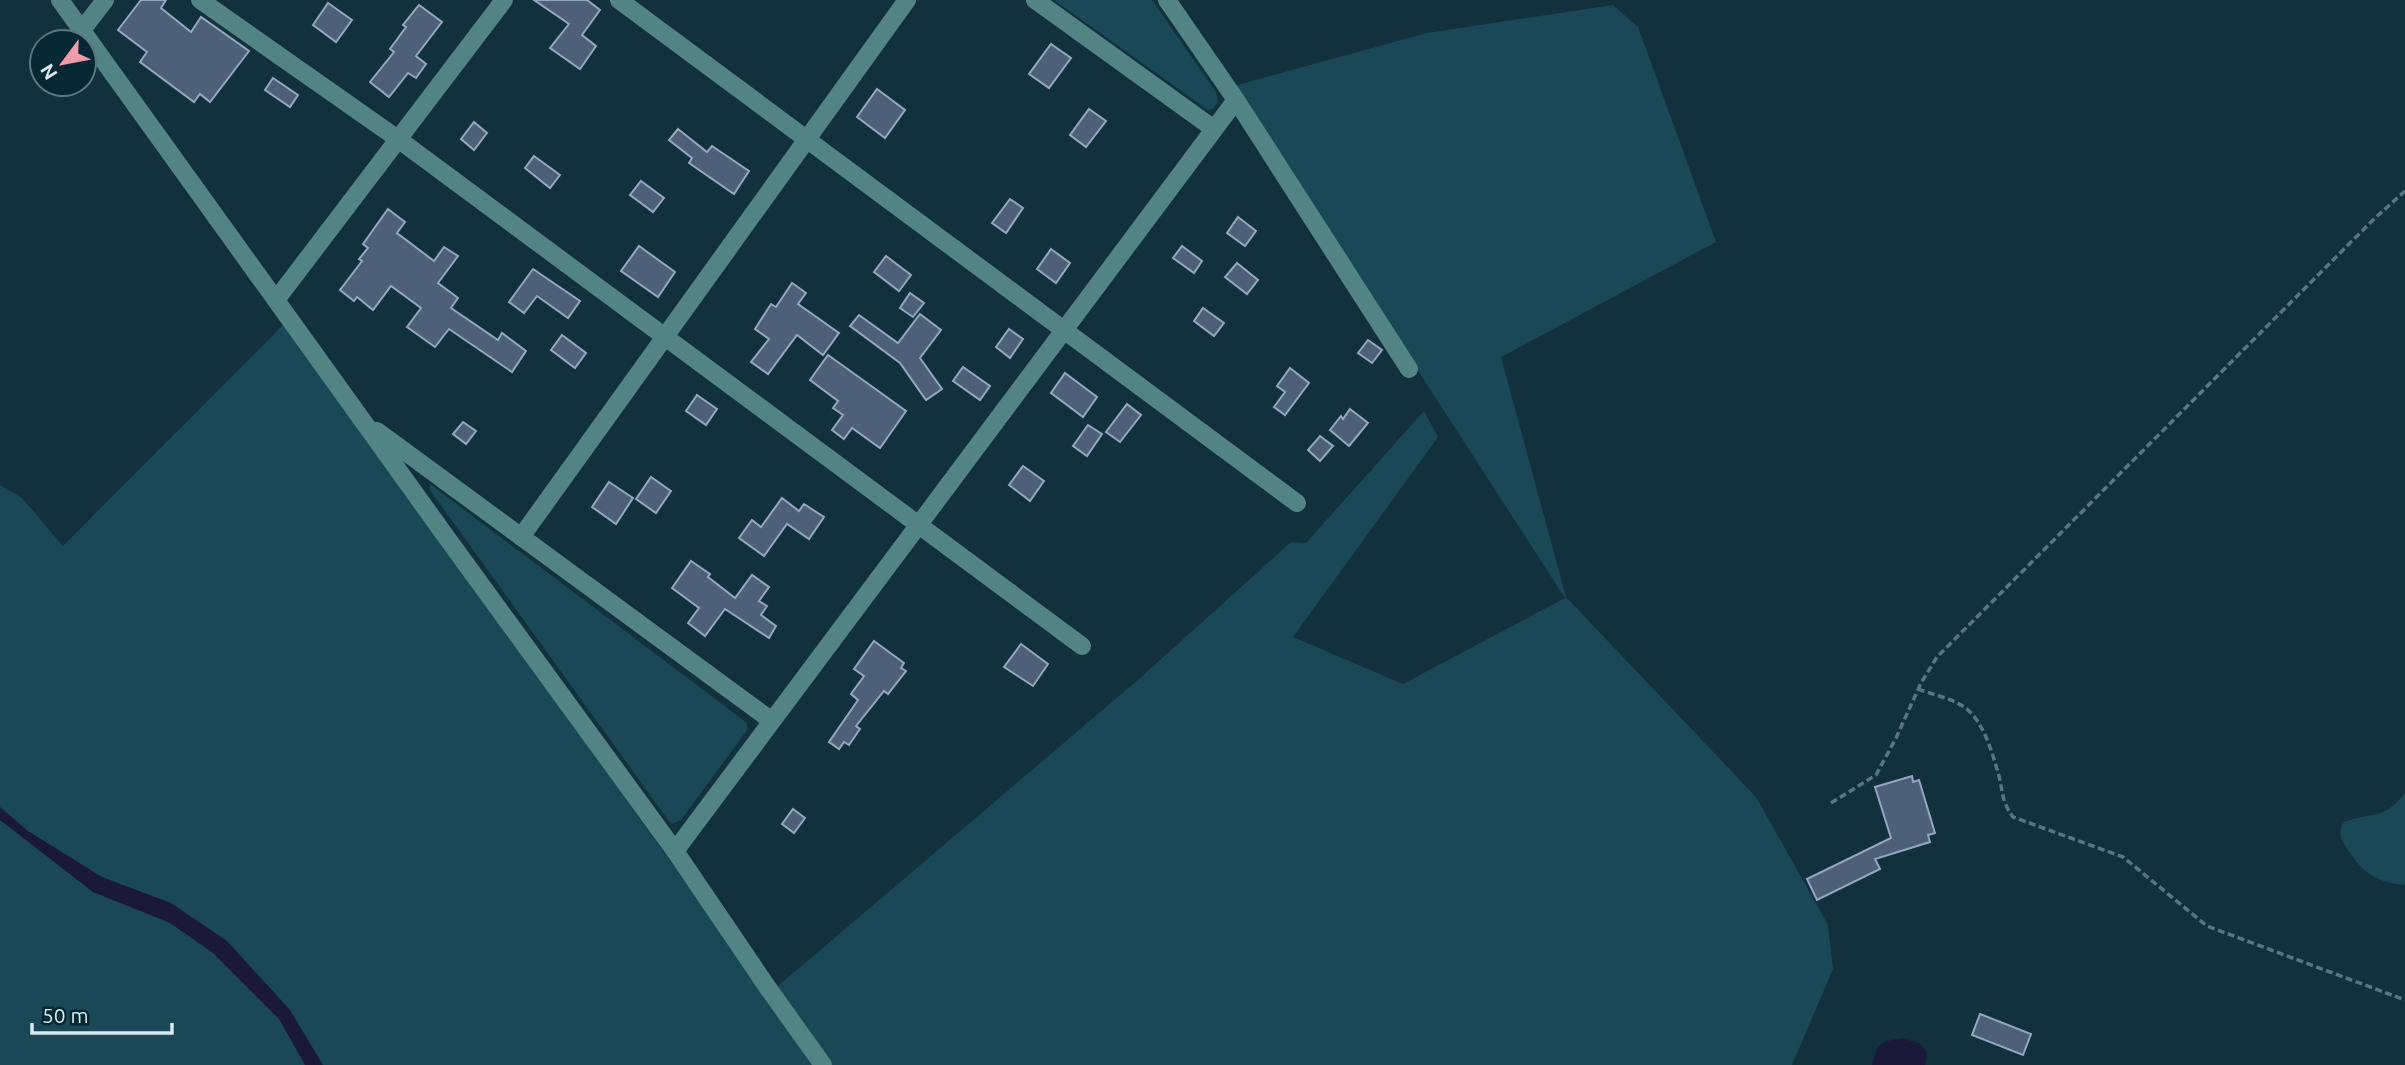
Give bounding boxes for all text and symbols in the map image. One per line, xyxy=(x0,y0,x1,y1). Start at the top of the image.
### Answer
north arrow xyxy=(28,28,98,98)
text: N xyxy=(35,60,62,84)
scale bar xyxy=(32,992,172,1036)
text: 50 m xyxy=(42,1003,89,1027)

